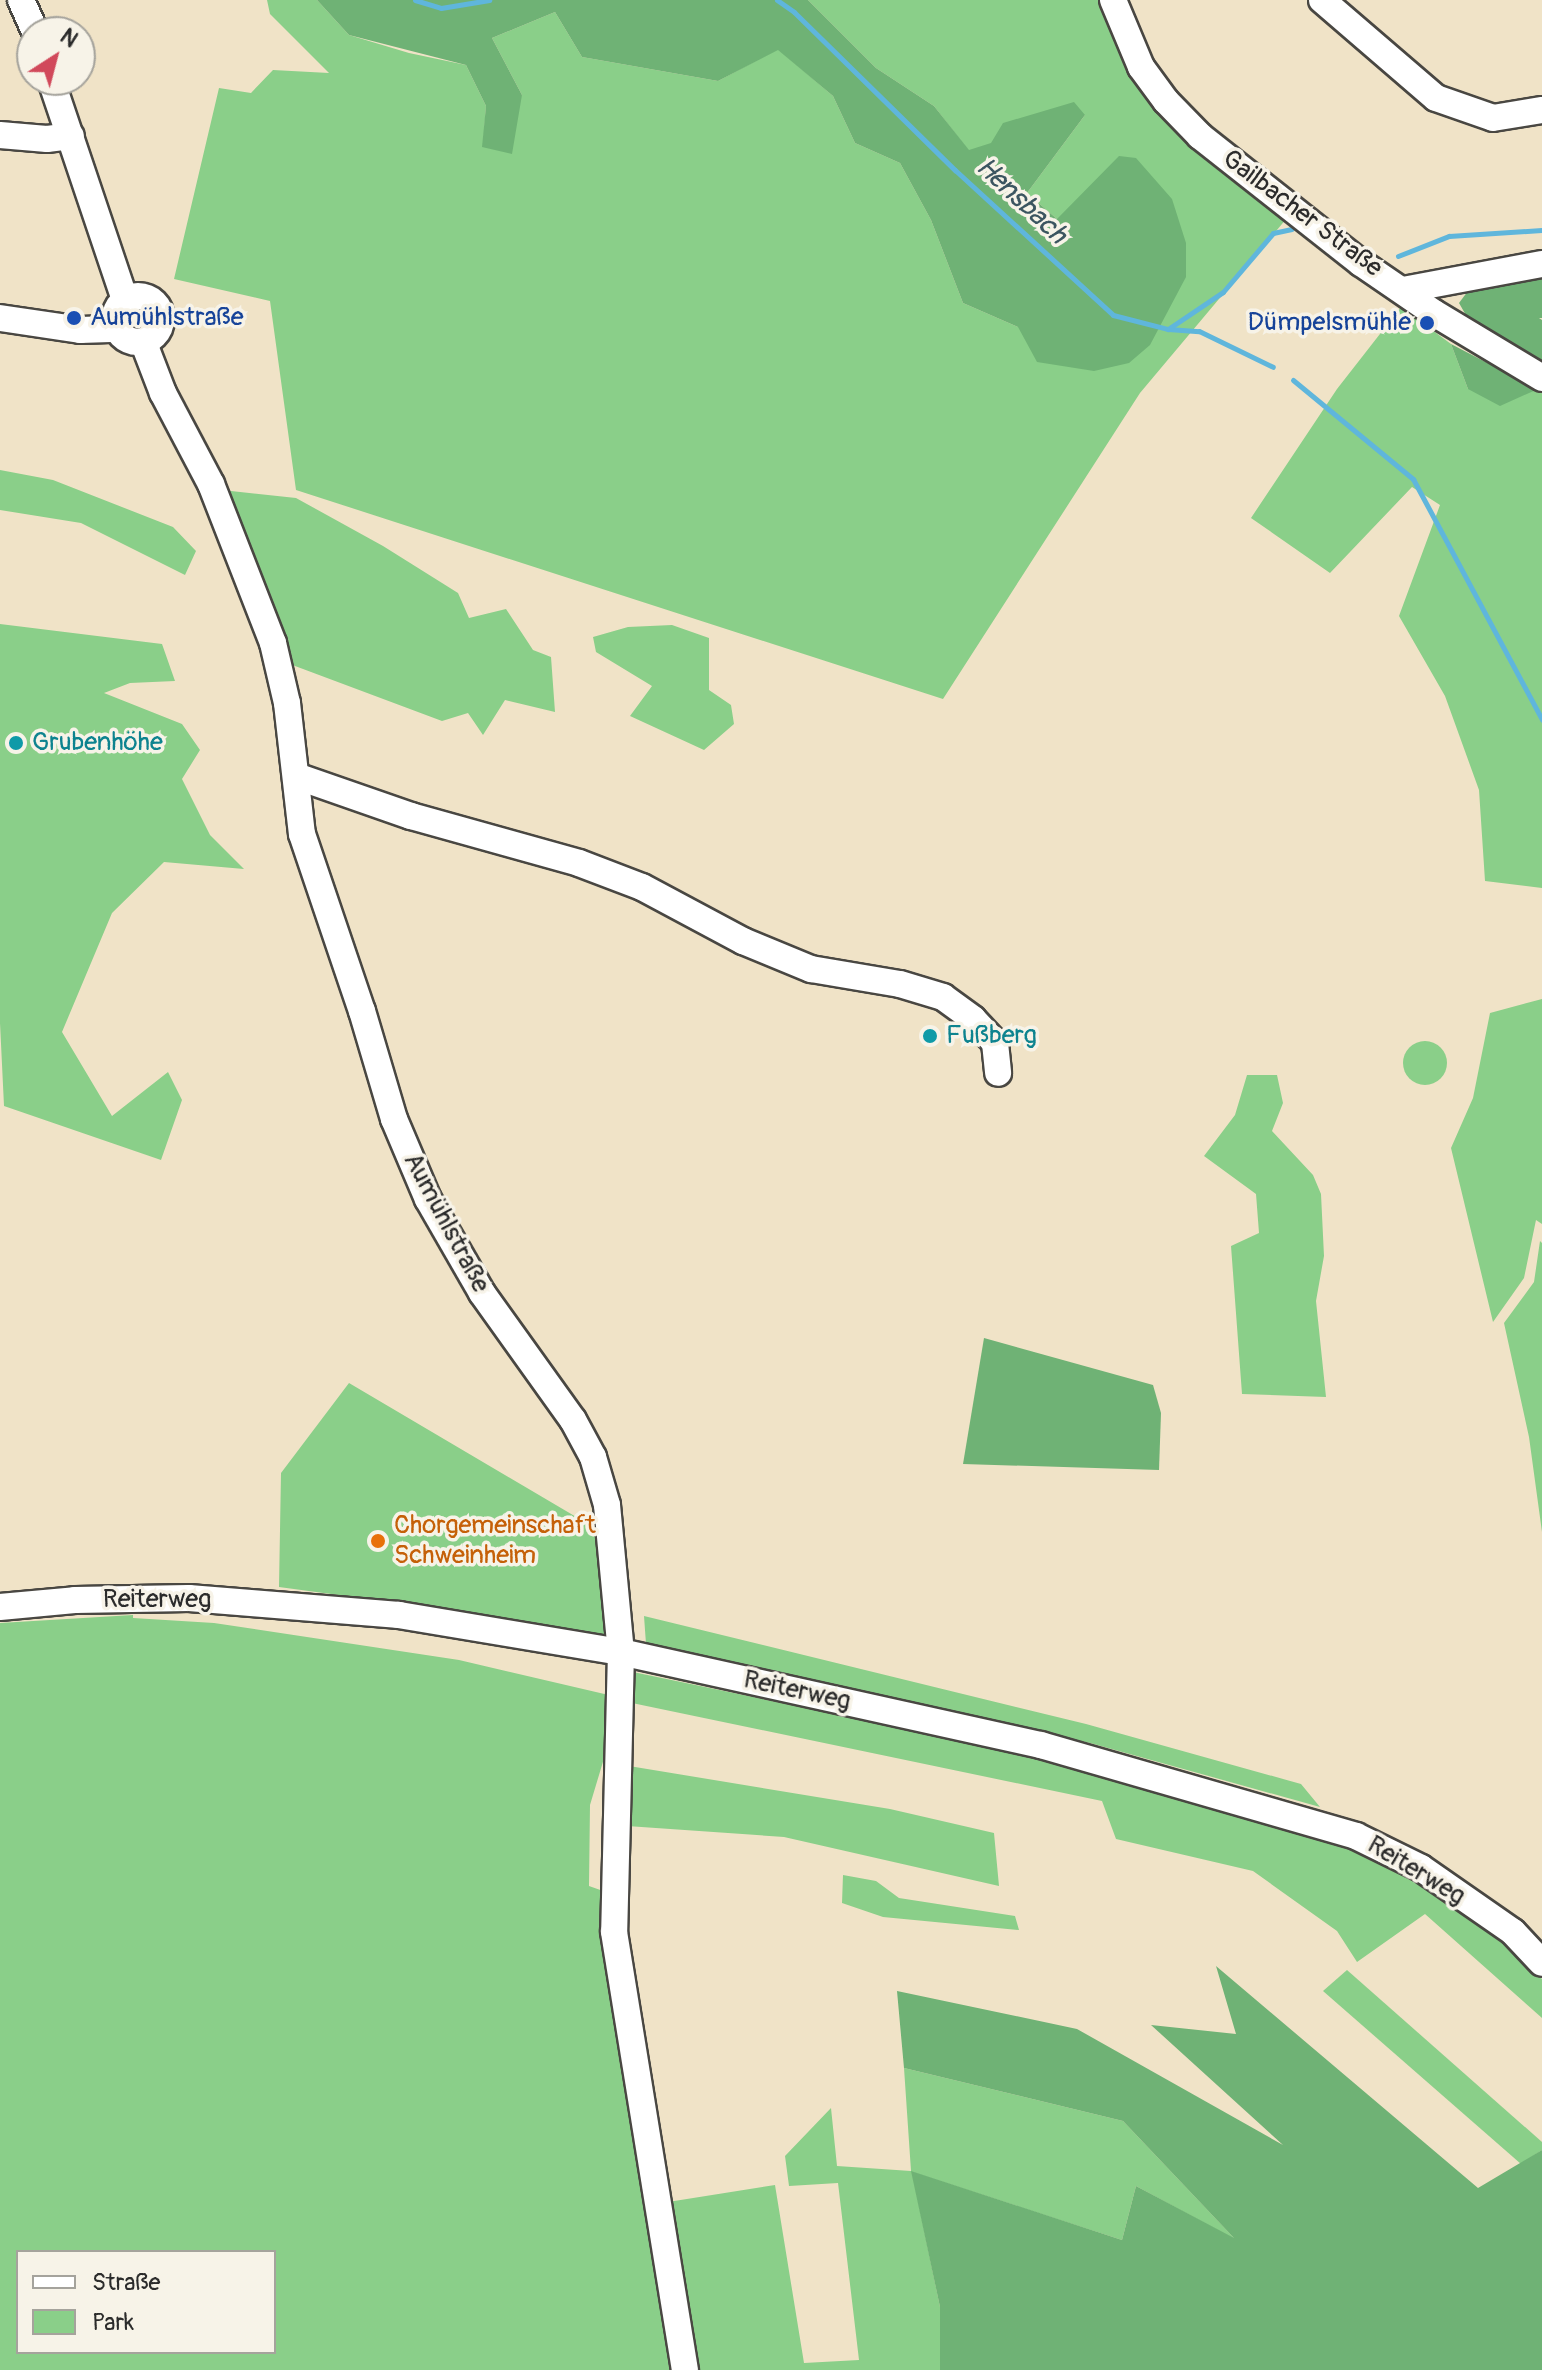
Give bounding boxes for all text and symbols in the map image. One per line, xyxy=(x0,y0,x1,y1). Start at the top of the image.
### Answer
north arrow xyxy=(16,16,96,96)
text: N xyxy=(55,23,83,54)
street label: Gailbacher Straße xyxy=(1216,144,1388,284)
water label: Hensbach xyxy=(969,151,1073,251)
place label: Aumühlstraße xyxy=(90,302,244,334)
place label: Dümpelsmühle xyxy=(1247,307,1411,339)
marker: Aumühlstraße xyxy=(65,309,83,327)
marker: Dümpelsmühle xyxy=(1418,314,1436,332)
place label: Grubenhöhe xyxy=(32,727,163,759)
marker: Grubenhöhe xyxy=(7,734,25,752)
place label: Fußberg xyxy=(946,1020,1037,1052)
marker: Fußberg xyxy=(921,1027,939,1045)
street label: Aumühlstraße xyxy=(396,1148,496,1298)
place label: Chorgemeinschaft Schweinheim xyxy=(394,1510,596,1572)
marker: Chorgemeinschaft Schweinheim xyxy=(369,1532,387,1550)
street label: Reiterweg xyxy=(103,1584,211,1616)
street label: Reiterweg xyxy=(741,1664,853,1718)
street label: Reiterweg xyxy=(1361,1830,1471,1912)
legend xyxy=(16,2250,276,2354)
text: Straße xyxy=(92,2268,160,2297)
text: Park xyxy=(92,2308,134,2337)

